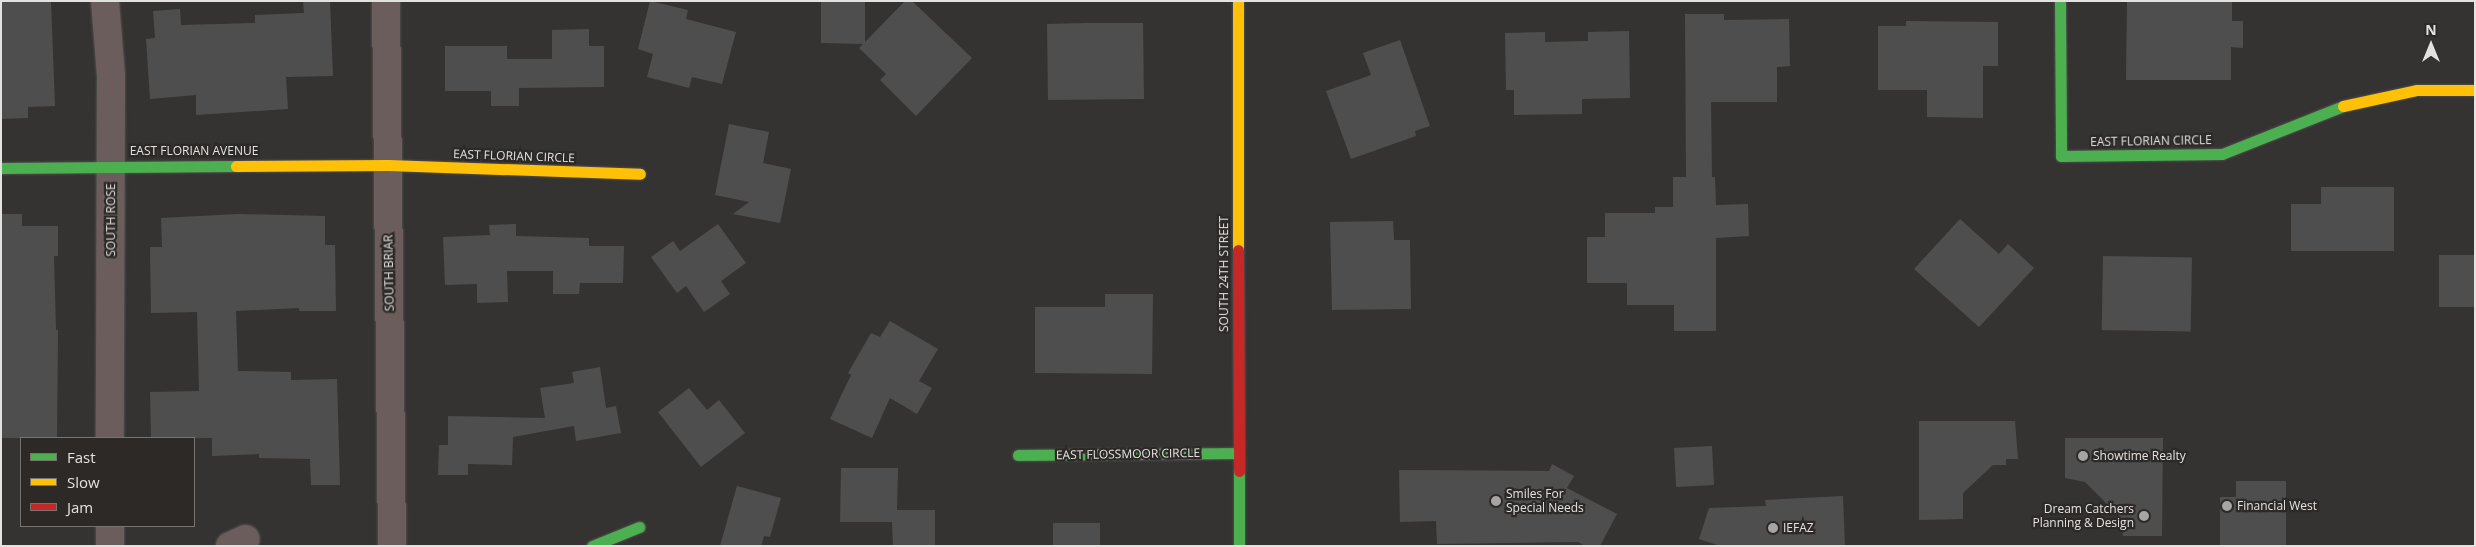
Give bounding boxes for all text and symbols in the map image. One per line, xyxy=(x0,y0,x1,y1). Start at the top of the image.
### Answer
north arrow xyxy=(2406,20,2456,70)
text: N xyxy=(2425,20,2437,39)
street label: EAST FLORIAN CIRCLE xyxy=(2090,133,2212,149)
street label: EAST FLORIAN AVENUE xyxy=(130,144,258,158)
street label: EAST FLORIAN CIRCLE xyxy=(453,147,575,165)
street label: SOUTH ROSE xyxy=(104,183,118,257)
street label: SOUTH 24TH STREET xyxy=(1217,216,1231,332)
street label: SOUTH BRIAR xyxy=(381,235,397,311)
legend xyxy=(20,437,195,527)
street label: EAST FLOSSMOOR CIRCLE xyxy=(1056,446,1200,462)
text: Fast xyxy=(67,447,96,467)
place label: Showtime Realty xyxy=(2093,449,2186,463)
marker: Showtime Realty xyxy=(2077,450,2089,462)
text: Slow xyxy=(67,472,100,492)
place label: Smiles For Special Needs xyxy=(1506,487,1584,515)
marker: Smiles For Special Needs xyxy=(1490,495,1502,507)
text: Jam xyxy=(67,497,93,517)
place label: Financial West xyxy=(2237,499,2317,513)
marker: Financial West xyxy=(2221,500,2233,512)
place label: Dream Catchers Planning & Design xyxy=(2032,502,2134,530)
marker: Dream Catchers Planning & Design xyxy=(2138,510,2150,522)
place label: IEFAZ xyxy=(1783,521,1814,535)
marker: IEFAZ xyxy=(1767,522,1779,534)

